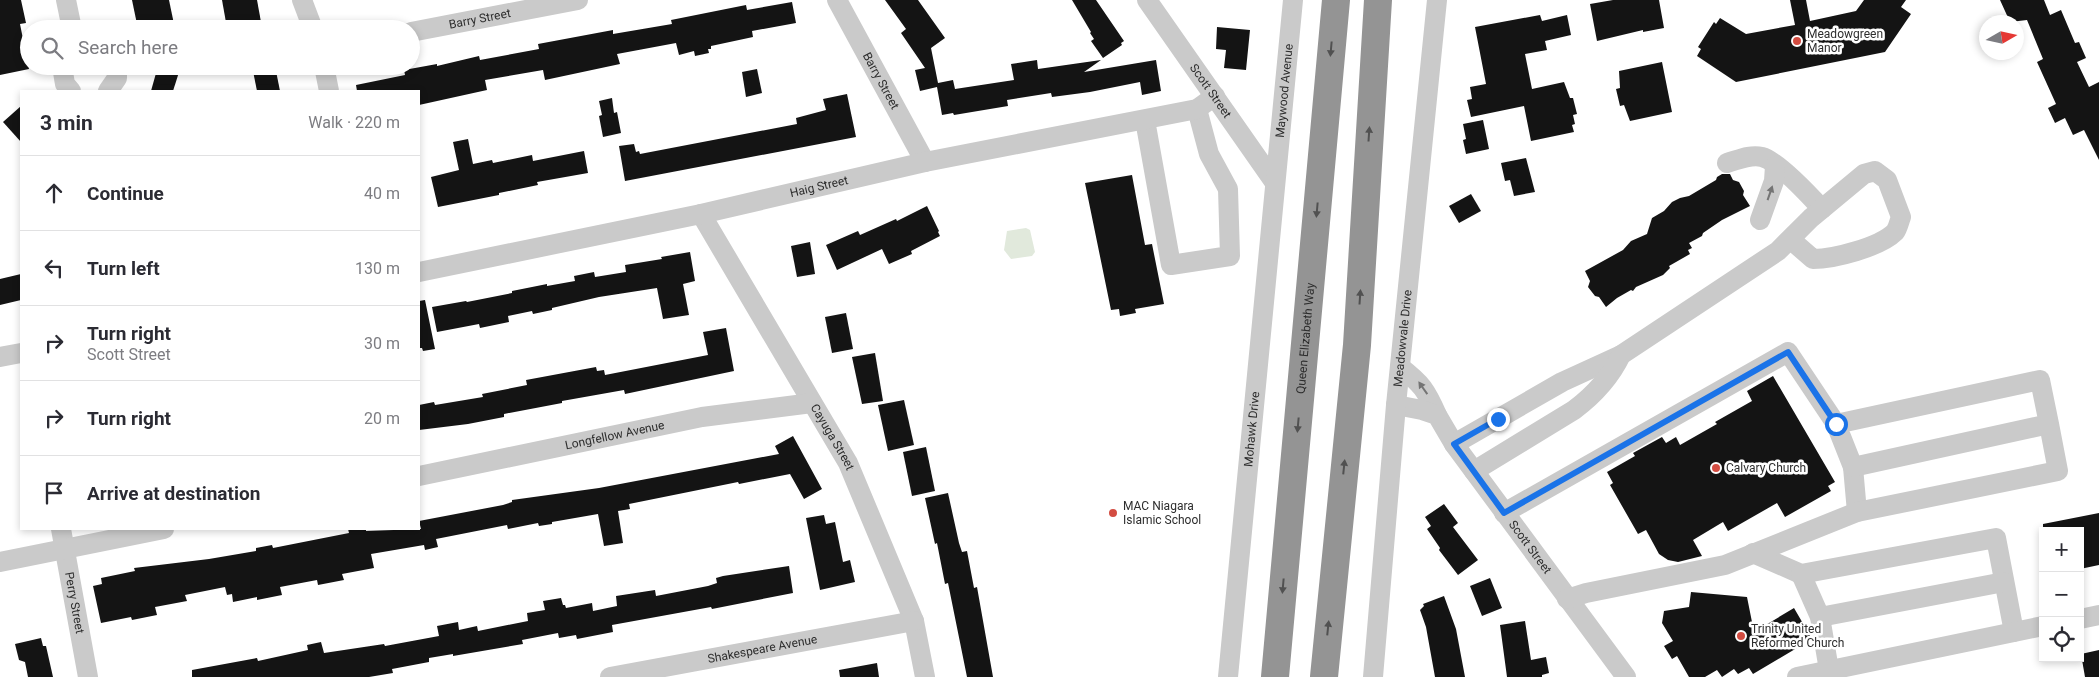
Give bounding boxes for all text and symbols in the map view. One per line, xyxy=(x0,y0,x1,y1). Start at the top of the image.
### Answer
street label: Barry Street xyxy=(448,6,512,32)
north arrow xyxy=(1979,15,2024,60)
search box xyxy=(20,20,420,75)
place label: Meadowgreen Manor xyxy=(1807,27,1883,55)
icon: search xyxy=(38,34,66,62)
marker: Meadowgreen Manor xyxy=(1791,35,1803,47)
text: Search here xyxy=(78,36,178,59)
one-way arrow xyxy=(1327,41,1335,57)
street label: Maywood Avenue xyxy=(1273,43,1296,138)
street label: Barry Street xyxy=(860,50,902,112)
street label: Scott Street xyxy=(1187,61,1234,121)
text: 3 min xyxy=(40,111,93,135)
text: Walk · 220 m xyxy=(308,113,400,132)
one-way arrow xyxy=(1366,126,1374,142)
street label: Haig Street xyxy=(788,173,850,200)
icon: ahead xyxy=(40,179,68,207)
text: Continue xyxy=(87,182,164,205)
text: 40 m xyxy=(364,184,400,203)
one-way arrow xyxy=(1767,186,1774,201)
one-way arrow xyxy=(1313,203,1321,219)
icon: left xyxy=(40,254,68,282)
text: Turn left xyxy=(87,257,160,280)
text: 130 m xyxy=(355,259,400,278)
street label: Queen Elizabeth Way xyxy=(1294,282,1318,395)
one-way arrow xyxy=(1356,288,1364,304)
street label: Meadowvale Drive xyxy=(1391,289,1415,388)
text: Turn right xyxy=(87,322,171,345)
icon: right xyxy=(40,329,68,357)
text: 30 m xyxy=(364,334,400,353)
text: Scott Street xyxy=(87,345,171,364)
one-way arrow xyxy=(1418,381,1428,395)
street label: Mohawk Drive xyxy=(1241,391,1262,467)
street label: Cayuga Street xyxy=(808,401,857,472)
icon: right xyxy=(40,404,68,432)
text: Turn right xyxy=(87,407,171,430)
route end xyxy=(1487,408,1510,431)
text: 20 m xyxy=(364,409,400,428)
route start xyxy=(1825,413,1848,436)
one-way arrow xyxy=(1294,417,1302,433)
street label: Longfellow Avenue xyxy=(564,418,666,452)
one-way arrow xyxy=(1341,458,1349,474)
place label: Calvary Church xyxy=(1726,461,1806,475)
marker: Calvary Church xyxy=(1710,462,1722,474)
icon: arrive xyxy=(40,479,68,507)
text: Arrive at destination xyxy=(87,482,260,505)
place label: MAC Niagara Islamic School xyxy=(1123,499,1201,527)
marker: MAC Niagara Islamic School xyxy=(1107,507,1119,519)
street label: Scott Street xyxy=(1506,518,1554,577)
map controls xyxy=(2039,527,2084,662)
button: + xyxy=(2039,527,2084,572)
street label: Perry Street xyxy=(62,571,87,635)
button: − xyxy=(2039,572,2084,617)
one-way arrow xyxy=(1279,579,1287,595)
button: locate xyxy=(2039,617,2084,662)
one-way arrow xyxy=(1325,620,1333,636)
place label: Trinity United Reformed Church xyxy=(1751,622,1844,650)
marker: Trinity United Reformed Church xyxy=(1735,630,1747,642)
street label: Shakespeare Avenue xyxy=(707,632,818,666)

